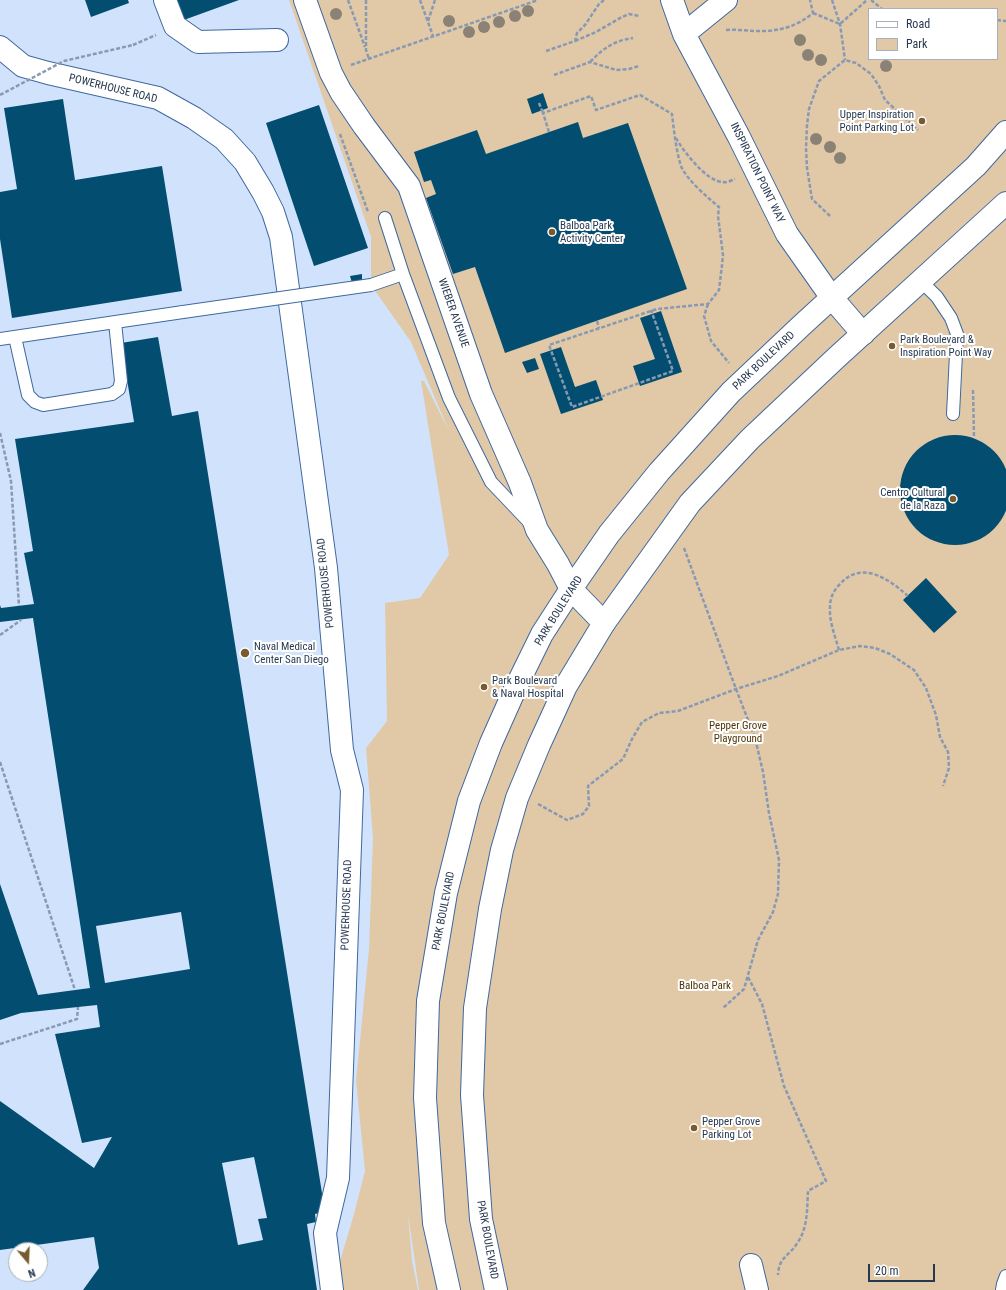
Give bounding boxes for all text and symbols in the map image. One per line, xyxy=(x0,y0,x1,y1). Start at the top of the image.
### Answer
legend xyxy=(868,8,998,60)
text: Road xyxy=(906,17,930,31)
text: Park xyxy=(906,37,927,51)
street label: POWERHOUSE ROAD xyxy=(67,72,159,106)
place label: Upper Inspiration Point Parking Lot xyxy=(839,108,914,134)
marker: Upper Inspiration Point Parking Lot xyxy=(917,116,927,126)
street label: INSPIRATION POINT WAY xyxy=(727,121,787,225)
place label: Balboa Park Activity Center xyxy=(560,219,623,245)
marker: Balboa Park Activity Center xyxy=(547,227,557,237)
street label: WIEBER AVENUE xyxy=(435,277,471,349)
street label: PARK BOULEVARD xyxy=(730,329,798,393)
place label: Park Boulevard & Inspiration Point Way xyxy=(900,333,992,359)
marker: Park Boulevard & Inspiration Point Way xyxy=(887,341,897,351)
place label: Centro Cultural de la Raza xyxy=(880,486,945,512)
marker: Centro Cultural de la Raza xyxy=(948,494,958,504)
street label: POWERHOUSE ROAD xyxy=(315,537,337,629)
street label: PARK BOULEVARD xyxy=(532,574,586,648)
place label: Naval Medical Center San Diego xyxy=(254,640,329,666)
marker: Naval Medical Center San Diego xyxy=(239,647,251,659)
place label: Park Boulevard & Naval Hospital xyxy=(492,674,564,700)
marker: Park Boulevard & Naval Hospital xyxy=(479,682,489,692)
park label: Pepper Grove Playground xyxy=(709,719,767,745)
street label: POWERHOUSE ROAD xyxy=(339,859,355,951)
street label: PARK BOULEVARD xyxy=(430,871,458,951)
park label: Balboa Park xyxy=(679,979,731,993)
place label: Pepper Grove Parking Lot xyxy=(702,1115,760,1141)
marker: Pepper Grove Parking Lot xyxy=(689,1123,699,1133)
street label: PARK BOULEVARD xyxy=(474,1200,500,1280)
north arrow xyxy=(8,1242,48,1282)
scale bar xyxy=(870,1256,937,1282)
text: 20 m xyxy=(875,1264,899,1278)
text: N xyxy=(26,1266,37,1280)

